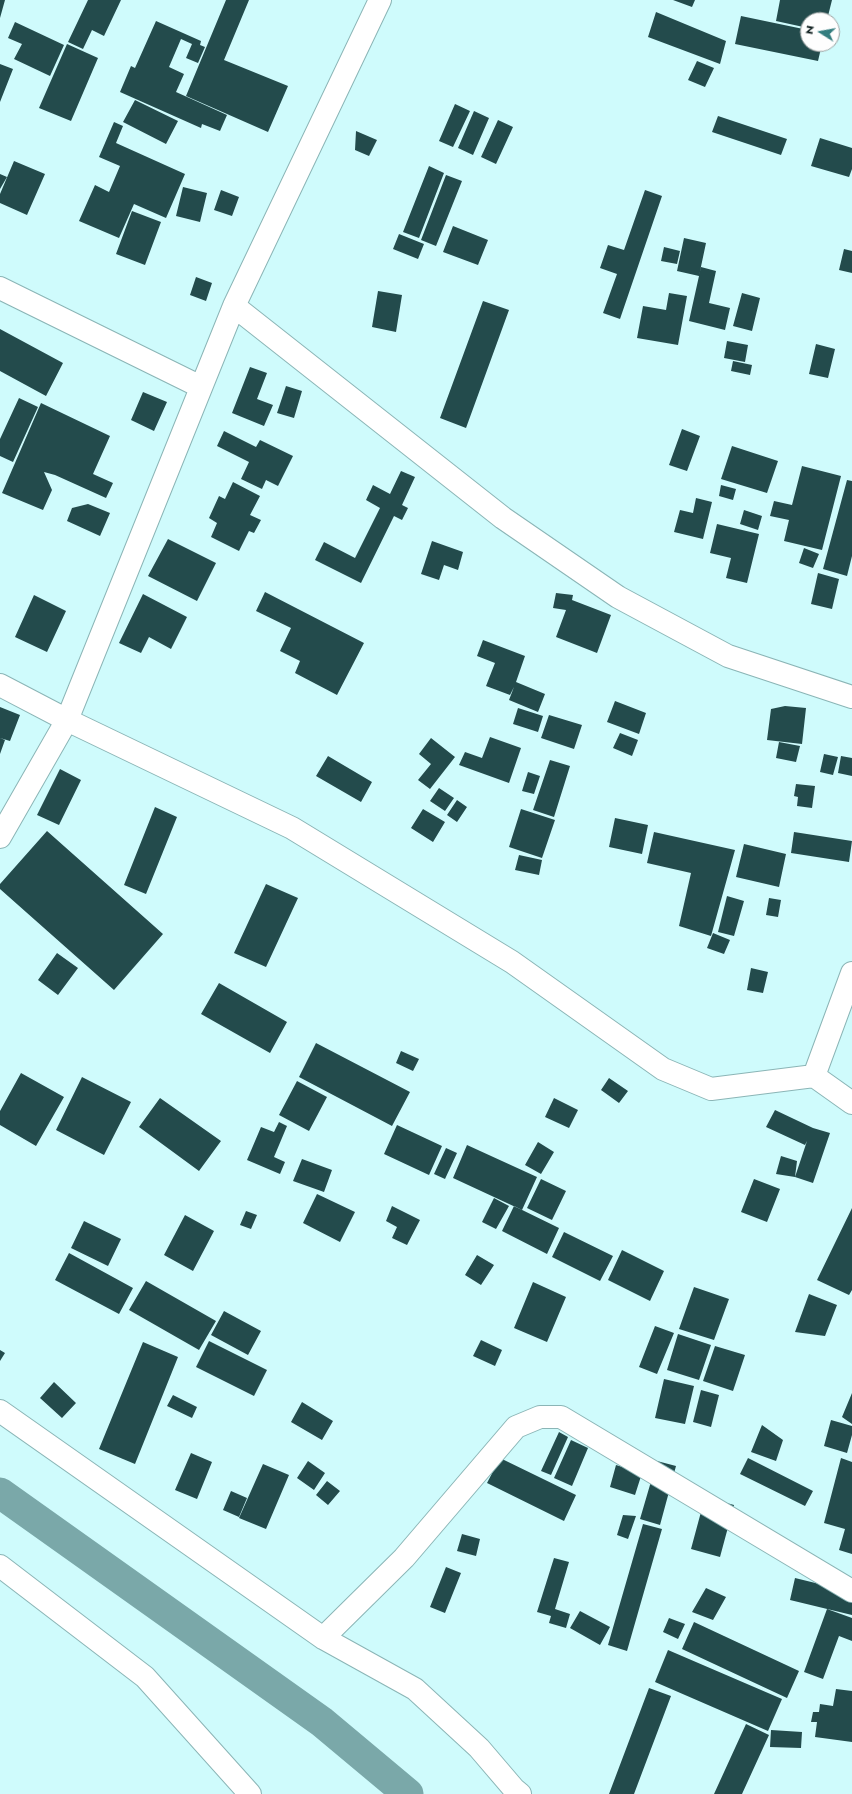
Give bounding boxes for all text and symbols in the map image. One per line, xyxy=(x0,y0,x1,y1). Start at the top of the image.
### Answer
north arrow xyxy=(800,12,840,52)
text: N xyxy=(801,24,818,36)

